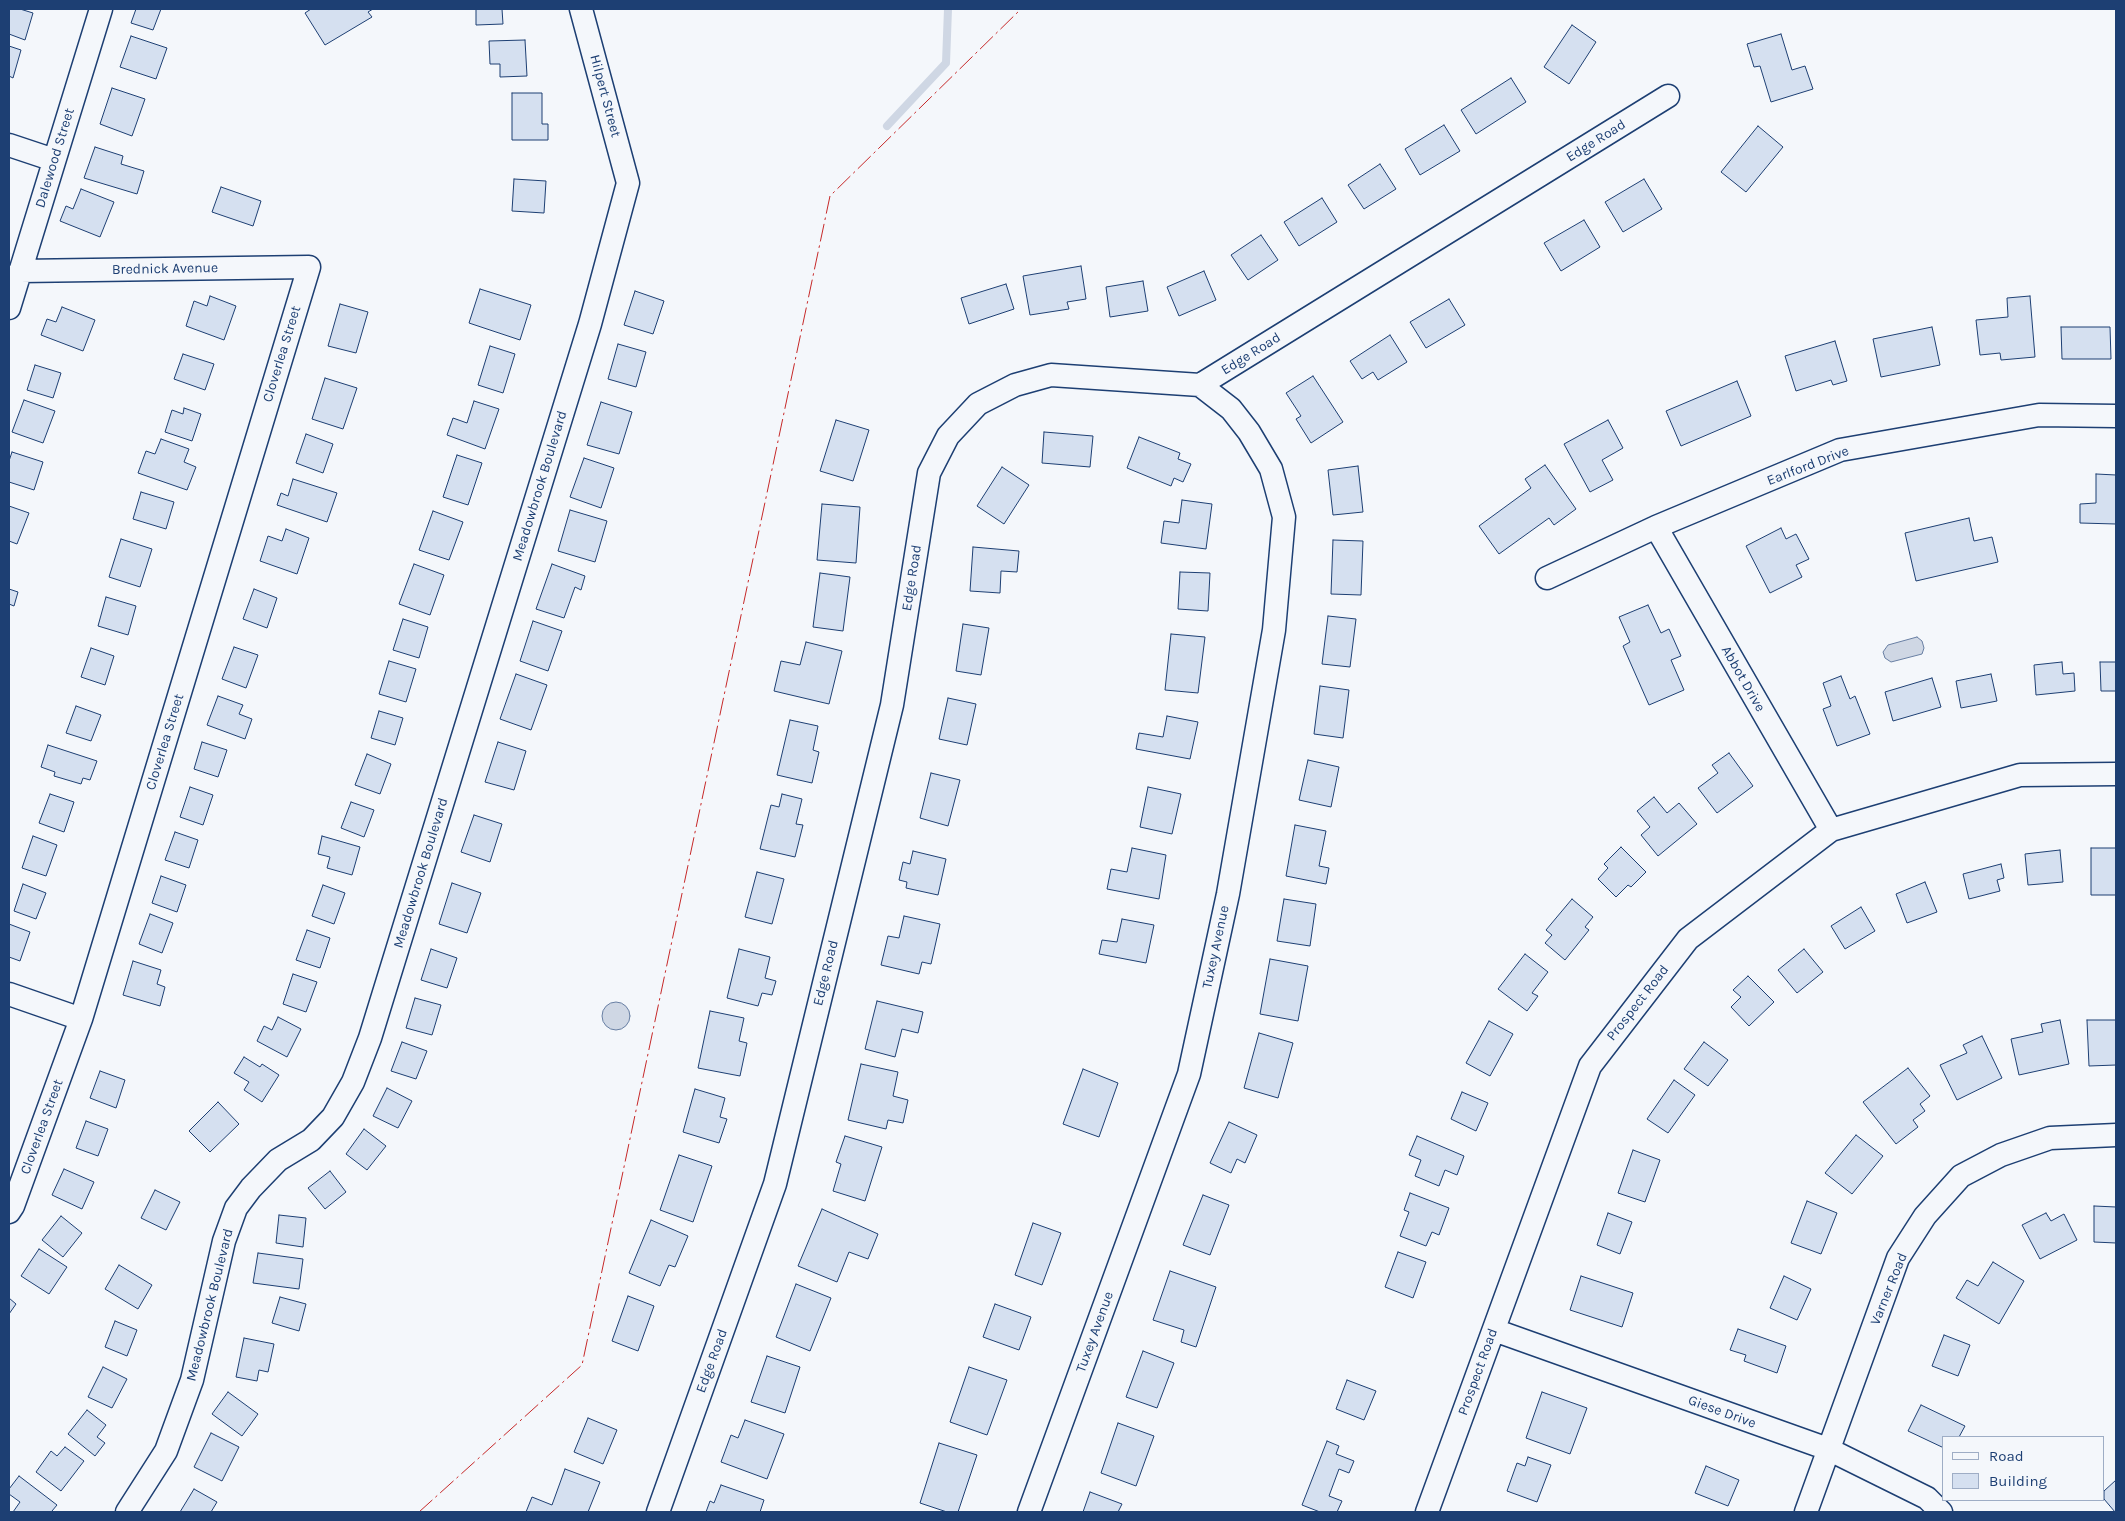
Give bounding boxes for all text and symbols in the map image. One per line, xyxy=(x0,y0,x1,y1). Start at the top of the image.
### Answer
street label: Hilpert Street xyxy=(586,53,624,139)
street label: Dalewood Street xyxy=(32,106,78,210)
street label: Edge Road xyxy=(1563,116,1629,166)
street label: Brednick Avenue xyxy=(112,260,218,278)
street label: Cloverlea Street xyxy=(259,304,305,404)
street label: Edge Road xyxy=(1218,329,1284,379)
street label: Meadowbrook Boulevard xyxy=(509,409,571,563)
street label: Earlford Drive xyxy=(1765,443,1851,489)
street label: Edge Road xyxy=(898,544,926,612)
street label: Abbot Drive xyxy=(1717,643,1769,715)
street label: Cloverlea Street xyxy=(142,692,188,792)
street label: Meadowbrook Boulevard xyxy=(390,796,452,950)
street label: Tuxey Avenue xyxy=(1199,904,1233,990)
street label: Edge Road xyxy=(810,939,842,1007)
street label: Prospect Road xyxy=(1603,962,1673,1044)
street label: Cloverlea Street xyxy=(17,1077,67,1177)
street label: Meadowbrook Boulevard xyxy=(183,1227,237,1383)
street label: Varner Road xyxy=(1867,1250,1911,1328)
street label: Tuxey Avenue xyxy=(1073,1289,1117,1375)
street label: Prospect Road xyxy=(1455,1326,1501,1418)
street label: Edge Road xyxy=(693,1327,731,1395)
street label: Giese Drive xyxy=(1686,1392,1758,1432)
legend xyxy=(1942,1436,2105,1501)
text: Road xyxy=(1989,1447,2024,1465)
text: Building xyxy=(1989,1472,2047,1490)

